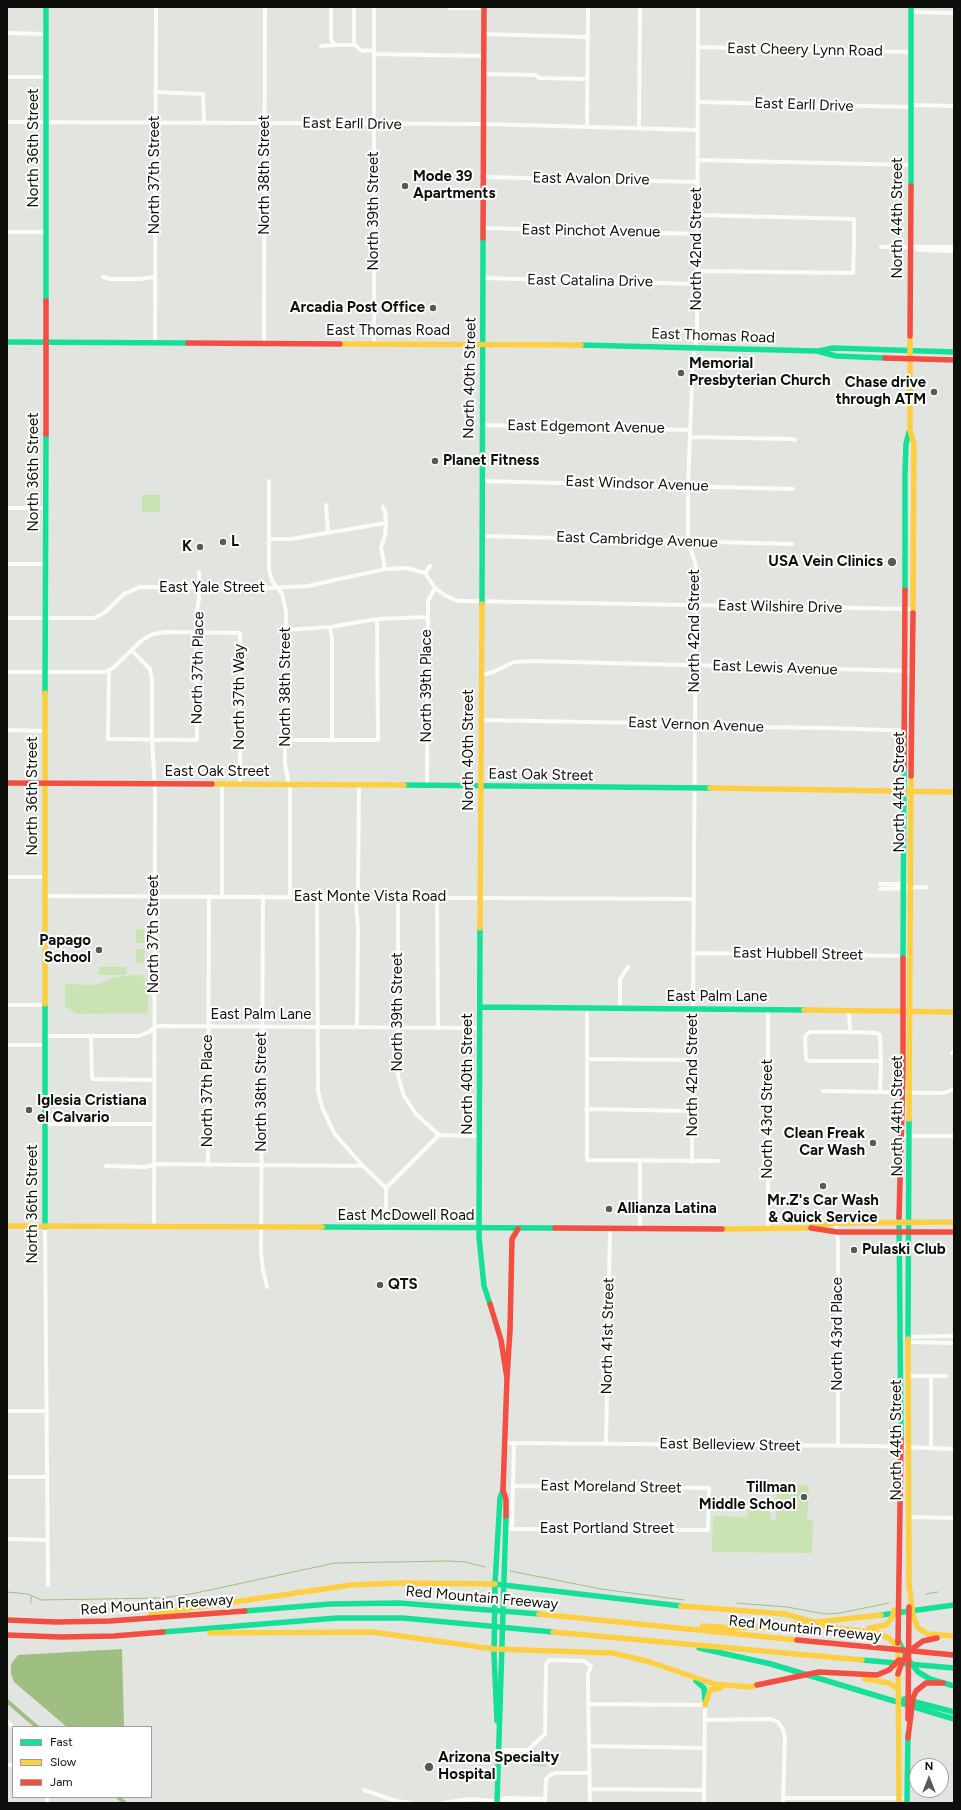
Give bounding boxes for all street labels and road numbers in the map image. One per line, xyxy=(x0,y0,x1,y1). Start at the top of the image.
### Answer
street label: East Cheery Lynn Road xyxy=(727,40,883,60)
street label: North 36th Street xyxy=(25,88,43,208)
street label: East Earll Drive xyxy=(754,94,854,116)
street label: East Earll Drive xyxy=(302,114,402,134)
street label: North 37th Street xyxy=(146,115,164,235)
street label: North 38th Street xyxy=(256,115,274,235)
street label: North 39th Street xyxy=(365,151,383,271)
street label: North 44th Street xyxy=(889,157,907,279)
street label: East Avalon Drive xyxy=(532,169,650,189)
street label: North 42nd Street xyxy=(688,187,706,311)
street label: East Pinchot Avenue xyxy=(521,221,661,241)
street label: East Catalina Drive xyxy=(527,271,653,291)
street label: North 40th Street xyxy=(460,317,480,439)
street label: East Thomas Road xyxy=(326,322,450,340)
street label: East Thomas Road xyxy=(651,325,775,347)
street label: North 36th Street xyxy=(25,412,43,532)
street label: East Edgemont Avenue xyxy=(507,417,665,437)
street label: East Windsor Avenue xyxy=(565,473,709,495)
street label: East Cambridge Avenue xyxy=(556,528,718,552)
street label: North 42nd Street xyxy=(686,569,704,693)
street label: East Yale Street xyxy=(159,579,265,597)
street label: East Wilshire Drive xyxy=(718,597,842,617)
street label: North 37th Place xyxy=(188,611,208,725)
street label: North 38th Street xyxy=(277,627,295,747)
street label: North 39th Place xyxy=(418,629,436,743)
street label: North 37th Way xyxy=(231,644,249,750)
street label: East Lewis Avenue xyxy=(712,657,838,679)
street label: North 40th Street xyxy=(460,689,478,811)
street label: East Vernon Avenue xyxy=(628,714,764,736)
street label: North 44th Street xyxy=(891,731,909,853)
street label: North 36th Street xyxy=(24,736,42,856)
street label: East Oak Street xyxy=(164,763,270,781)
street label: East Oak Street xyxy=(488,765,594,785)
street label: North 37th Street xyxy=(145,874,163,994)
street label: East Monte Vista Road xyxy=(294,888,446,906)
street label: East Hubbell Street xyxy=(733,944,863,964)
street label: North 39th Street xyxy=(389,952,407,1072)
street label: East Palm Lane xyxy=(667,988,767,1006)
street label: East Palm Lane xyxy=(211,1006,311,1024)
street label: North 40th Street xyxy=(459,1013,477,1135)
street label: North 42nd Street xyxy=(684,1013,702,1137)
street label: North 38th Street xyxy=(253,1032,271,1152)
street label: North 37th Place xyxy=(199,1034,217,1148)
street label: North 44th Street xyxy=(889,1055,907,1177)
street label: North 43rd Street xyxy=(759,1059,777,1179)
street label: North 36th Street xyxy=(24,1144,42,1264)
street label: East McDowell Road xyxy=(337,1207,475,1225)
street label: North 41st Street xyxy=(598,1277,618,1395)
street label: North 43rd Place xyxy=(829,1277,847,1391)
street label: North 44th Street xyxy=(888,1379,906,1501)
street label: East Belleview Street xyxy=(659,1435,801,1455)
street label: East Moreland Street xyxy=(540,1477,682,1497)
street label: East Portland Street xyxy=(540,1520,674,1538)
street label: Red Mountain Freeway xyxy=(405,1582,559,1614)
street label: Red Mountain Freeway xyxy=(80,1591,234,1619)
street label: Red Mountain Freeway xyxy=(728,1612,882,1646)

